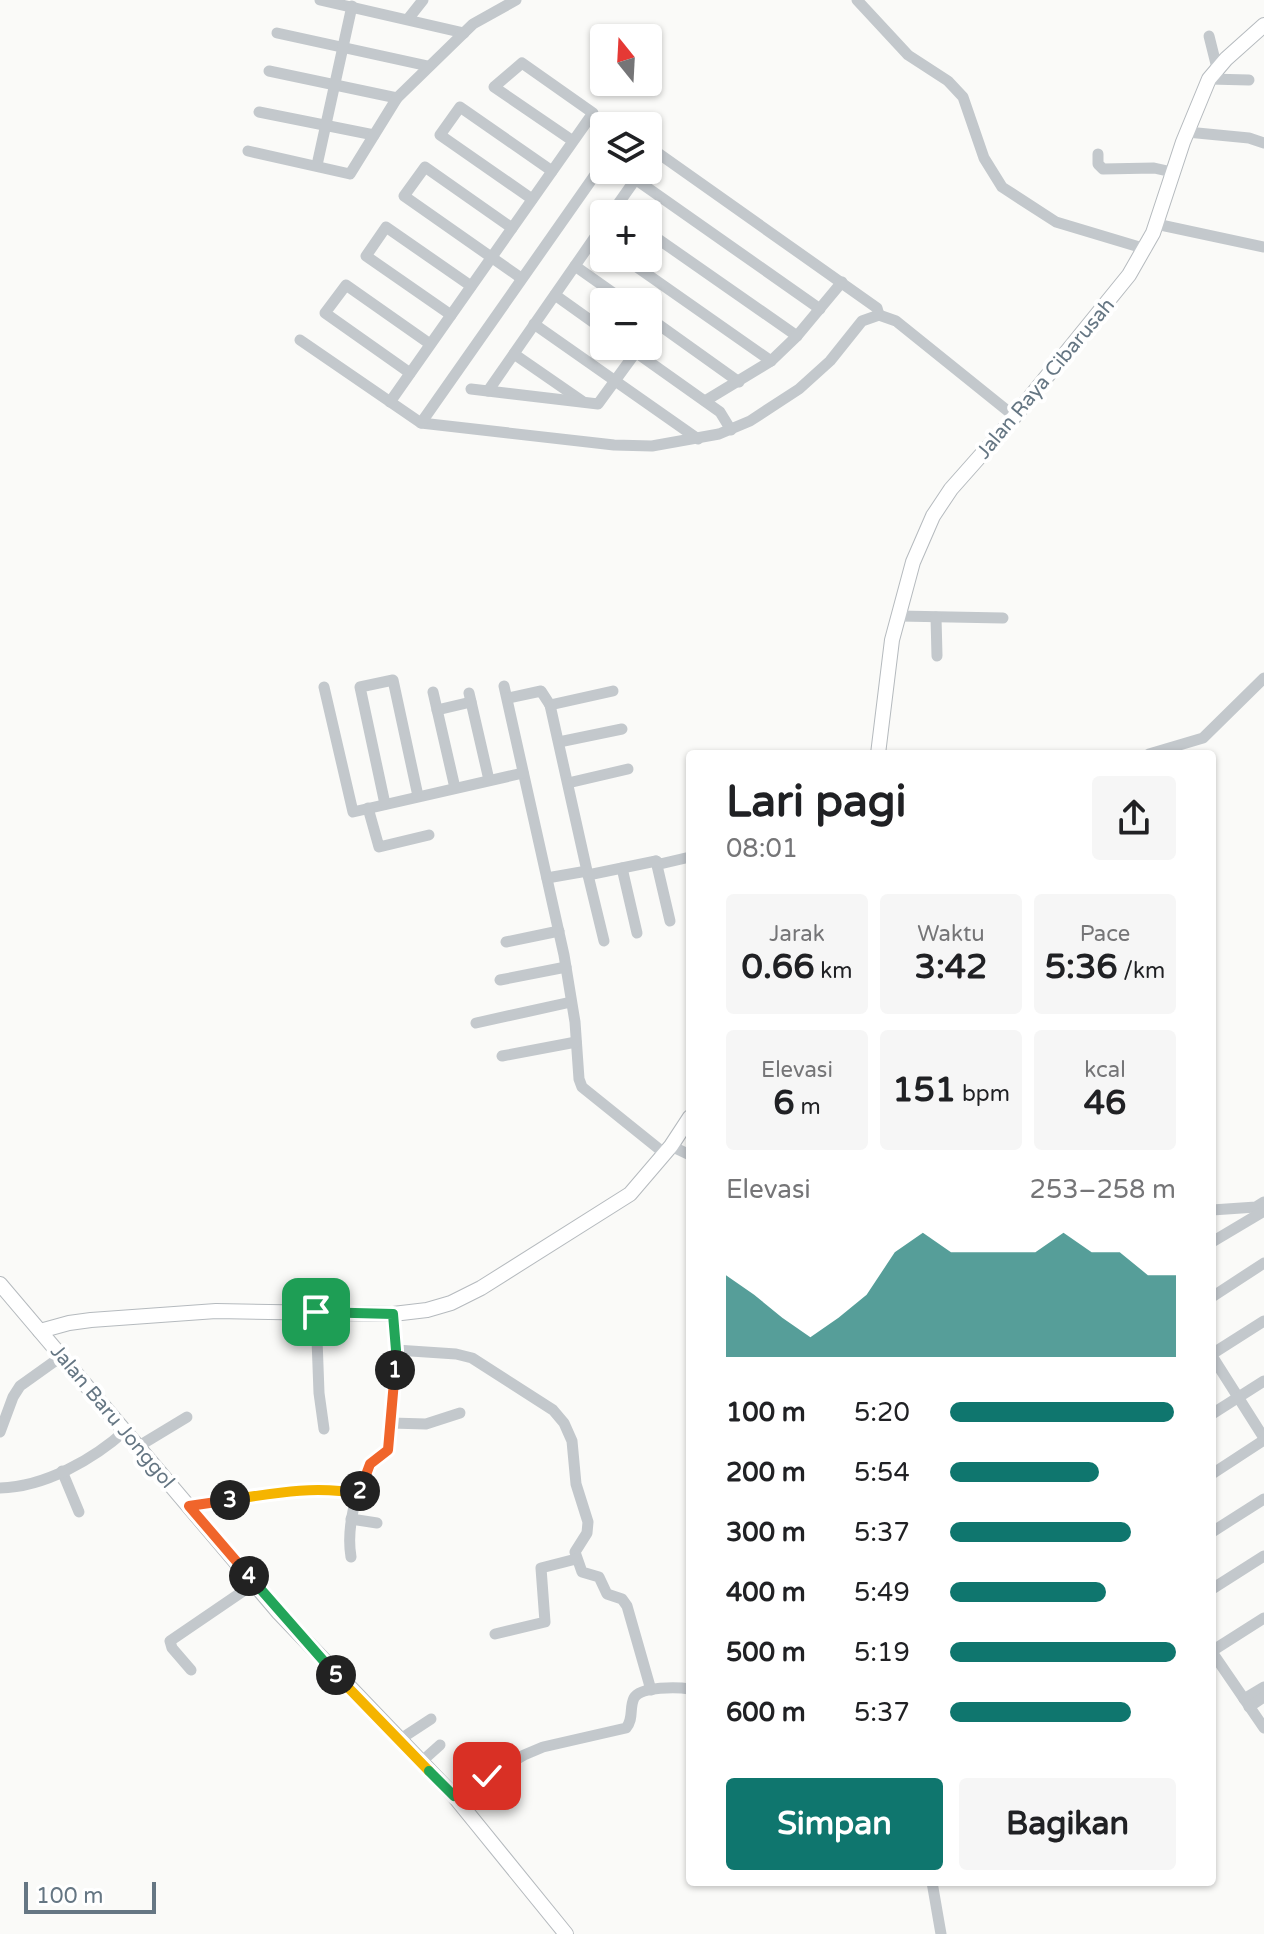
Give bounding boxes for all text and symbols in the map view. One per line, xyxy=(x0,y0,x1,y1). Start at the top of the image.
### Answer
north arrow xyxy=(590,24,662,96)
map controls xyxy=(590,24,662,360)
button: layers xyxy=(590,112,662,184)
button: + xyxy=(590,200,662,272)
button: − xyxy=(590,288,662,360)
street label: Jalan Raya Cibarusah xyxy=(972,294,1120,464)
text: Lari pagi xyxy=(726,776,907,829)
button: share xyxy=(1092,776,1176,860)
text: 08:01 xyxy=(726,833,798,864)
text: Jarak xyxy=(769,921,825,947)
text: Waktu xyxy=(917,921,985,947)
text: Pace xyxy=(1080,921,1130,947)
text: 0.66 xyxy=(742,947,815,988)
text: 3:42 xyxy=(915,947,987,988)
text: 5:36 xyxy=(1045,947,1118,988)
text: km xyxy=(815,958,852,984)
text: /km xyxy=(1118,958,1165,984)
text: Elevasi xyxy=(761,1057,833,1083)
text: kcal xyxy=(1084,1057,1126,1083)
text: 151 xyxy=(892,1070,956,1111)
text: bpm xyxy=(956,1081,1010,1107)
text: 6 xyxy=(773,1083,795,1124)
text: 46 xyxy=(1084,1083,1126,1124)
text: m xyxy=(795,1094,821,1120)
text: Elevasi xyxy=(726,1174,811,1205)
text: 253–258 m xyxy=(1030,1174,1176,1205)
pin xyxy=(282,1278,350,1346)
icon: arrive xyxy=(294,1290,338,1334)
street label: Jalan Baru Jonggol xyxy=(45,1340,179,1493)
pin: 1 xyxy=(375,1350,415,1390)
text: 1 xyxy=(388,1357,402,1383)
text: 100 m xyxy=(726,1397,806,1428)
text: 5:20 xyxy=(854,1397,910,1428)
text: 200 m xyxy=(726,1457,806,1488)
text: 5:54 xyxy=(854,1457,910,1488)
pin: 2 xyxy=(340,1471,380,1511)
text: 2 xyxy=(353,1478,367,1504)
pin: 3 xyxy=(210,1480,250,1520)
text: 3 xyxy=(223,1487,237,1513)
text: 300 m xyxy=(726,1517,806,1548)
text: 5:37 xyxy=(854,1517,910,1548)
pin: 4 xyxy=(229,1556,269,1596)
text: 4 xyxy=(242,1563,256,1589)
text: 400 m xyxy=(726,1577,806,1608)
text: 5:49 xyxy=(854,1577,910,1608)
text: 500 m xyxy=(726,1637,806,1668)
text: 5:19 xyxy=(854,1637,910,1668)
pin: 5 xyxy=(316,1655,356,1695)
text: 5 xyxy=(329,1662,343,1688)
text: 600 m xyxy=(726,1697,806,1728)
text: 5:37 xyxy=(854,1697,910,1728)
pin xyxy=(453,1742,521,1810)
icon: check xyxy=(465,1754,509,1798)
button: Simpan xyxy=(726,1778,943,1870)
button: Bagikan xyxy=(959,1778,1176,1870)
scale bar xyxy=(24,1878,156,1914)
text: 100 m xyxy=(36,1883,103,1909)

